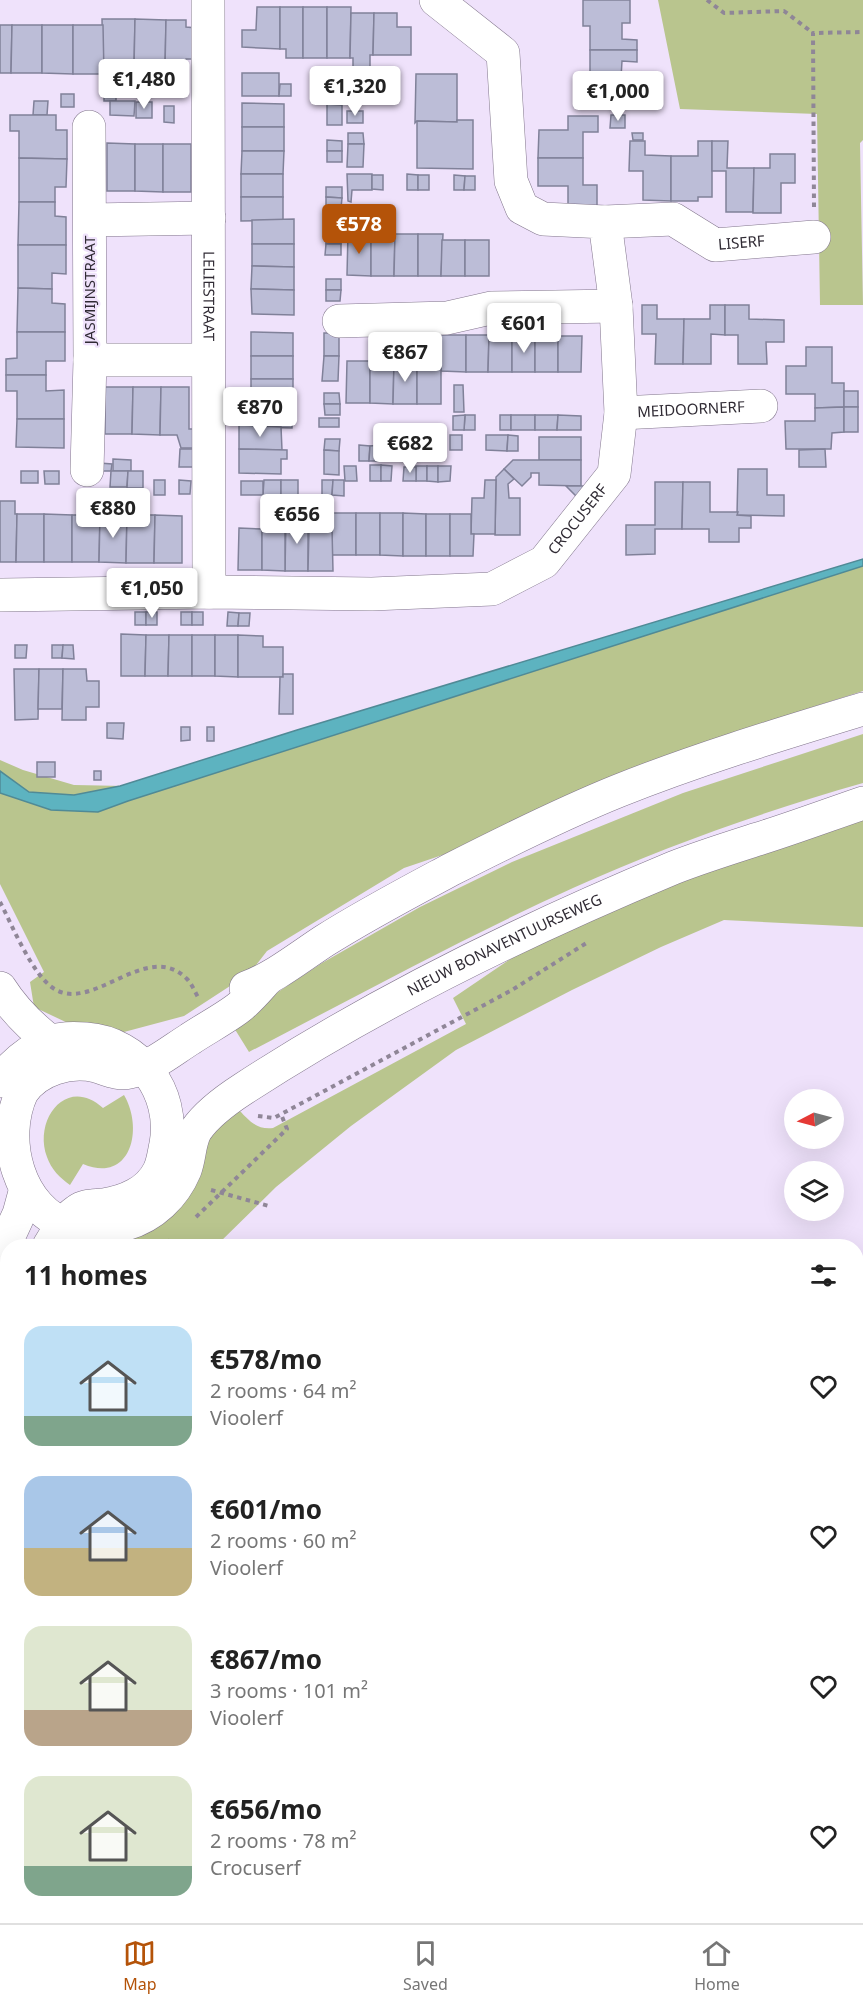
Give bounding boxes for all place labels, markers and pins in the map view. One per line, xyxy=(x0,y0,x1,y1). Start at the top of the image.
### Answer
pin: €1,480 xyxy=(95,59,193,110)
pin: €1,320 xyxy=(306,66,404,117)
pin: €1,000 xyxy=(569,71,667,122)
pin: €578 xyxy=(323,204,395,255)
pin: €601 xyxy=(488,303,560,354)
pin: €867 xyxy=(369,332,441,383)
pin: €870 xyxy=(224,387,296,438)
pin: €682 xyxy=(374,423,446,474)
pin: €880 xyxy=(77,488,149,539)
pin: €656 xyxy=(261,494,333,545)
pin: €1,050 xyxy=(103,568,201,619)

